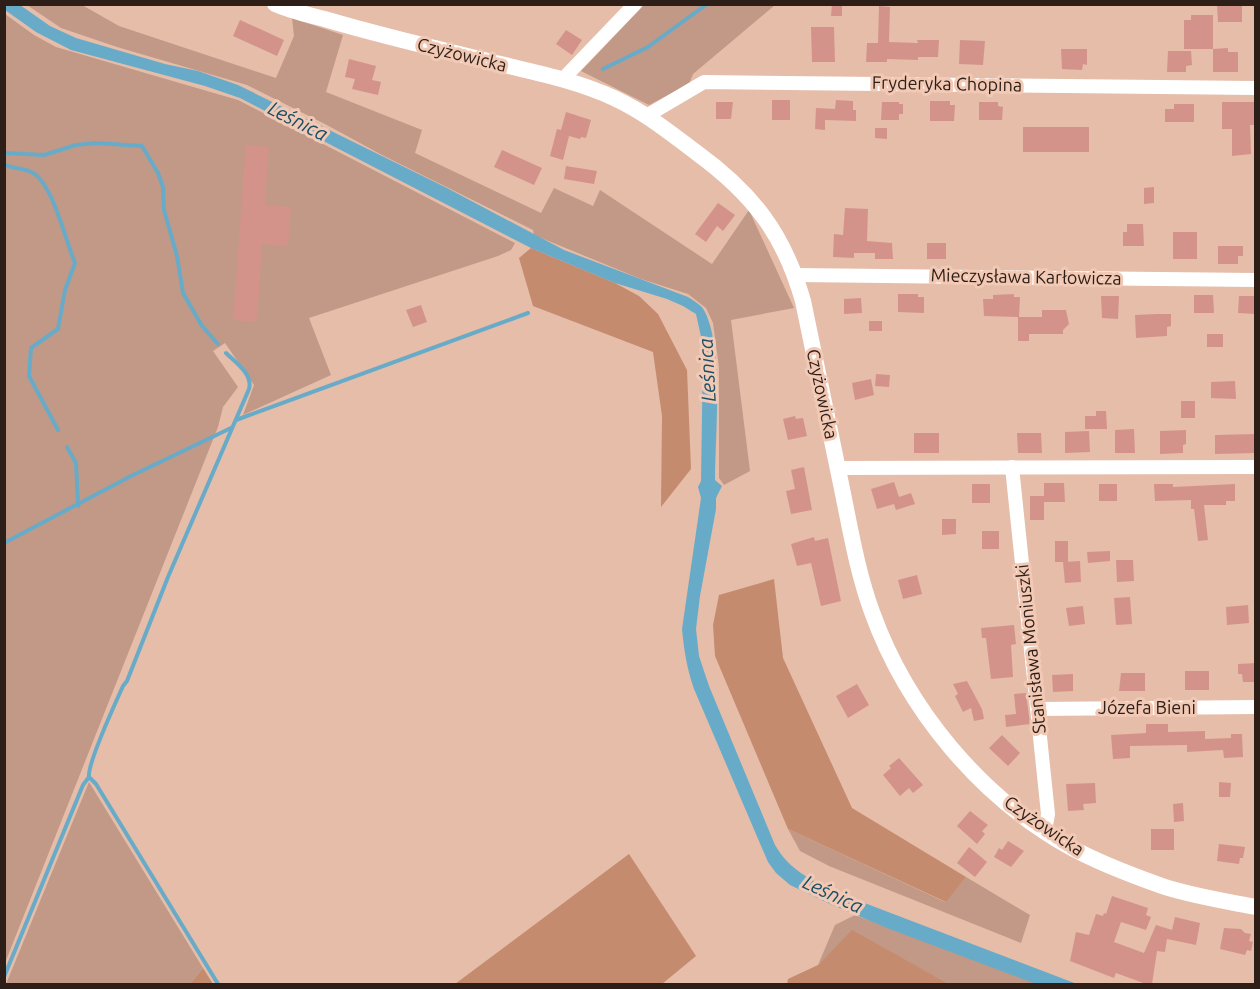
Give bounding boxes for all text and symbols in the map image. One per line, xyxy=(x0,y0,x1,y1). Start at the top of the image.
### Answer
street label: Czyżowicka xyxy=(415,33,509,75)
street label: Fryderyka Chopina xyxy=(872,72,1022,94)
water label: Leśnica xyxy=(265,96,332,145)
street label: Mieczysława Karłowicza xyxy=(930,264,1122,288)
water label: Leśnica xyxy=(693,337,720,402)
street label: Czyżowicka xyxy=(804,347,842,441)
street label: Stanisława Moniuszki xyxy=(1011,563,1049,735)
street label: Józefa Bieni xyxy=(1098,697,1196,717)
street label: Czyżowicka xyxy=(1001,791,1088,859)
water label: Leśnica xyxy=(800,870,867,918)

